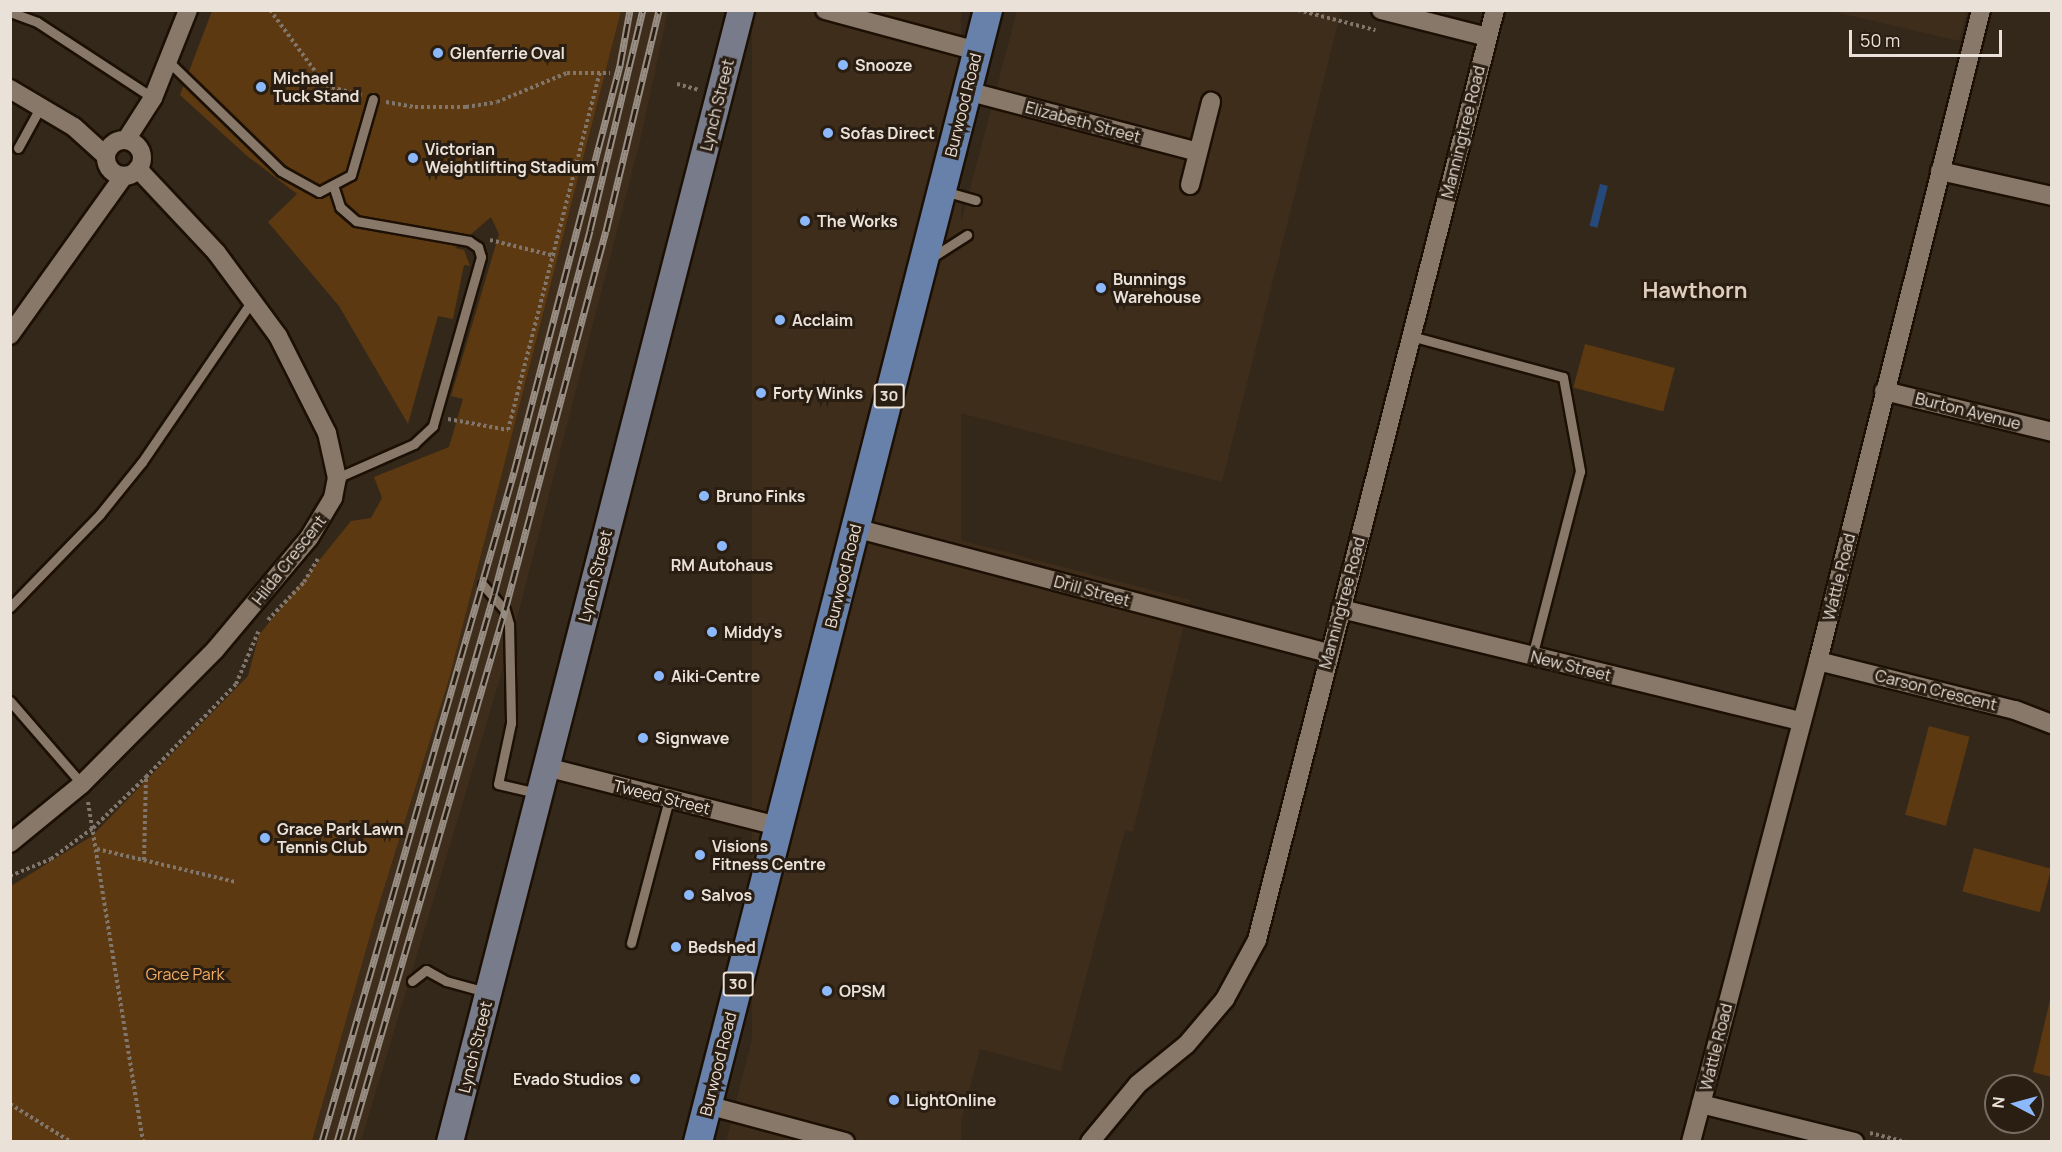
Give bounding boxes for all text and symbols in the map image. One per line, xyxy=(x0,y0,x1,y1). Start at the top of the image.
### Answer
scale bar xyxy=(1852,18,2005,56)
text: 50 m xyxy=(1860,28,1900,52)
place label: Glenferrie Oval xyxy=(450,43,565,63)
marker: Glenferrie Oval xyxy=(431,46,445,60)
street label: Burwood Road xyxy=(941,51,985,159)
place label: Snooze xyxy=(855,55,912,75)
street label: Lynch Street xyxy=(696,57,738,153)
marker: Snooze xyxy=(836,58,850,72)
street label: Manningtree Road xyxy=(1437,64,1489,200)
place label: Michael Tuck Stand xyxy=(273,68,359,106)
marker: Michael Tuck Stand xyxy=(254,80,268,94)
street label: Elizabeth Street xyxy=(1023,97,1143,147)
place label: Sofas Direct xyxy=(840,123,935,143)
marker: Sofas Direct xyxy=(821,126,835,140)
place label: Victorian Weightlifting Stadium xyxy=(425,139,595,177)
marker: Victorian Weightlifting Stadium xyxy=(406,151,420,165)
place label: The Works xyxy=(817,211,898,231)
marker: The Works xyxy=(798,214,812,228)
place label: Bunnings Warehouse xyxy=(1113,269,1201,307)
district label: Hawthorn xyxy=(1642,278,1748,304)
marker: Bunnings Warehouse xyxy=(1094,281,1108,295)
place label: Acclaim xyxy=(792,310,853,330)
marker: Acclaim xyxy=(773,313,787,327)
place label: Forty Winks xyxy=(773,383,863,403)
road number: 30 xyxy=(872,384,906,408)
marker: Forty Winks xyxy=(754,386,768,400)
street label: Burton Avenue xyxy=(1913,389,2023,433)
place label: Bruno Finks xyxy=(716,486,805,506)
marker: Bruno Finks xyxy=(697,489,711,503)
street label: Hilda Crescent xyxy=(248,511,330,609)
street label: Burwood Road xyxy=(821,522,865,630)
street label: Lynch Street xyxy=(574,528,616,624)
street label: Wattle Road xyxy=(1819,531,1859,623)
street label: Manningtree Road xyxy=(1315,535,1369,671)
marker: RM Autohaus xyxy=(715,539,729,553)
place label: RM Autohaus xyxy=(671,555,773,575)
street label: Drill Street xyxy=(1052,572,1132,610)
place label: Middy's xyxy=(724,622,782,642)
marker: Middy's xyxy=(705,625,719,639)
street label: New Street xyxy=(1529,647,1613,685)
place label: Aiki-Centre xyxy=(671,666,760,686)
street label: Carson Crescent xyxy=(1873,666,1999,714)
marker: Aiki-Centre xyxy=(652,669,666,683)
place label: Signwave xyxy=(655,728,729,748)
marker: Signwave xyxy=(636,731,650,745)
street label: Tweed Street xyxy=(612,776,712,818)
place label: Grace Park Lawn Tennis Club xyxy=(277,819,404,857)
marker: Grace Park Lawn Tennis Club xyxy=(258,831,272,845)
place label: Visions Fitness Centre xyxy=(712,836,826,874)
marker: Visions Fitness Centre xyxy=(693,848,707,862)
place label: Salvos xyxy=(701,885,752,905)
marker: Salvos xyxy=(682,888,696,902)
place label: Bedshed xyxy=(688,937,756,957)
marker: Bedshed xyxy=(669,940,683,954)
park label: Grace Park xyxy=(146,964,224,984)
road number: 30 xyxy=(722,972,754,996)
place label: OPSM xyxy=(839,981,885,1001)
marker: OPSM xyxy=(820,984,834,998)
street label: Lynch Street xyxy=(454,999,496,1095)
street label: Wattle Road xyxy=(1696,1001,1736,1093)
street label: Burwood Road xyxy=(696,1010,740,1118)
place label: Evado Studios xyxy=(513,1069,623,1089)
marker: Evado Studios xyxy=(628,1072,642,1086)
north arrow xyxy=(1984,1074,2044,1134)
place label: LightOnline xyxy=(906,1090,996,1110)
marker: LightOnline xyxy=(887,1093,901,1107)
text: N xyxy=(1987,1095,2010,1109)

